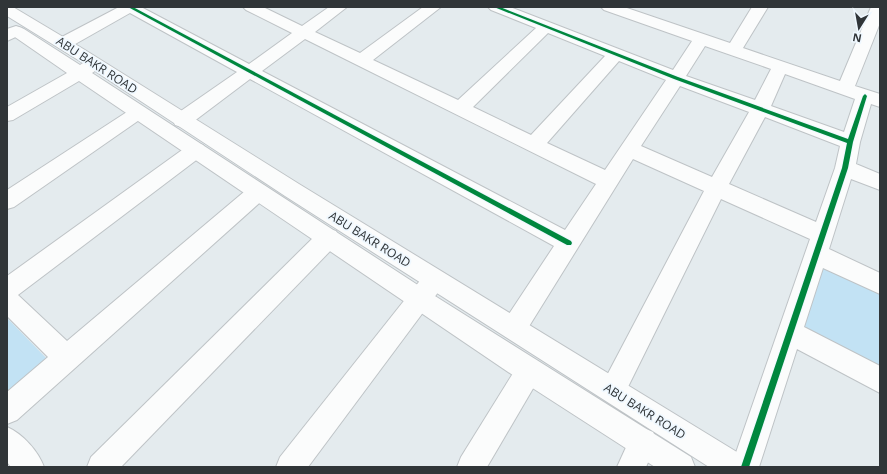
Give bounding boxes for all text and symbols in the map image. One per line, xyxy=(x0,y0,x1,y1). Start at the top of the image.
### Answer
north arrow xyxy=(839,8,879,48)
text: N xyxy=(851,30,863,47)
street label: ABU BAKR ROAD xyxy=(53,32,141,98)
street label: ABU BAKR ROAD xyxy=(326,207,414,271)
street label: ABU BAKR ROAD xyxy=(601,379,689,443)

